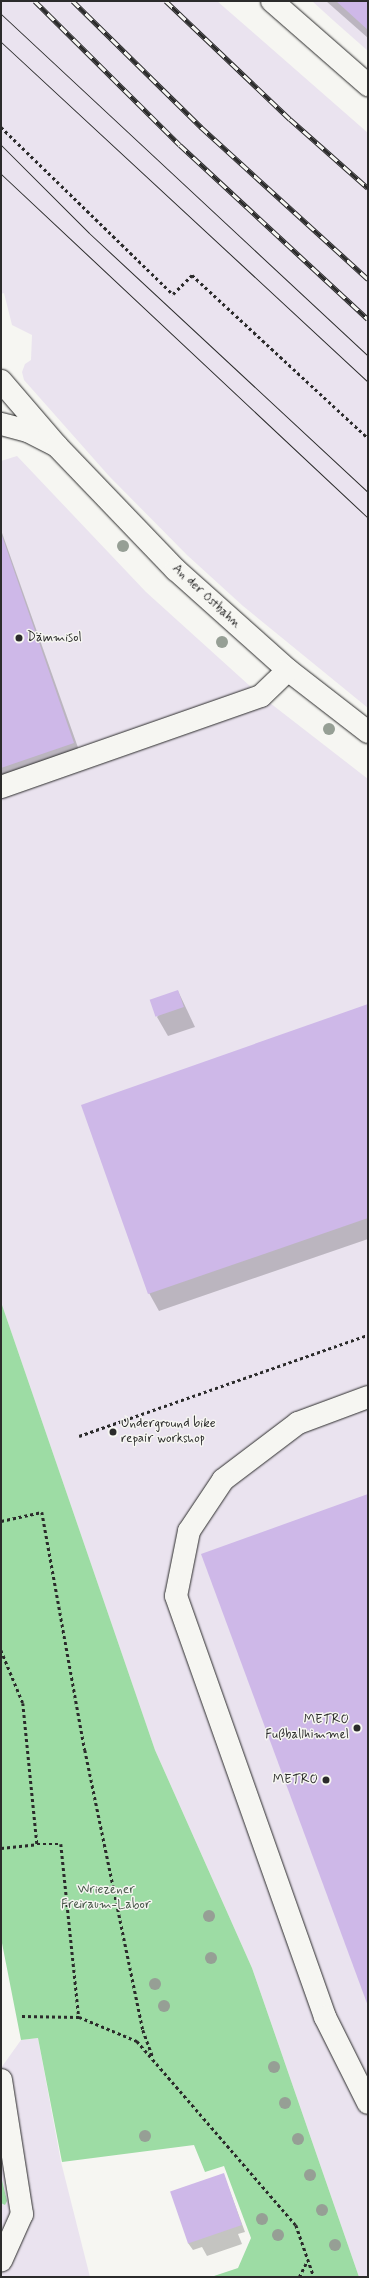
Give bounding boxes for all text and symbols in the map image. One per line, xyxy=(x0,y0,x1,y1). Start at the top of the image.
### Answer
street label: An der Ostbahn xyxy=(169,561,243,633)
place label: Dämmisol xyxy=(27,630,82,646)
marker: Dämmisol xyxy=(14,633,24,643)
place label: Underground bike repair workshop xyxy=(121,1417,216,1448)
marker: Underground bike repair workshop xyxy=(108,1427,118,1437)
place label: METRO Fußballhimmel xyxy=(265,1713,349,1744)
marker: METRO Fußballhimmel xyxy=(352,1723,362,1733)
place label: METRO xyxy=(273,1772,318,1788)
marker: METRO xyxy=(321,1775,331,1785)
park label: Wriezener Freiraum-Labor xyxy=(61,1883,151,1914)

